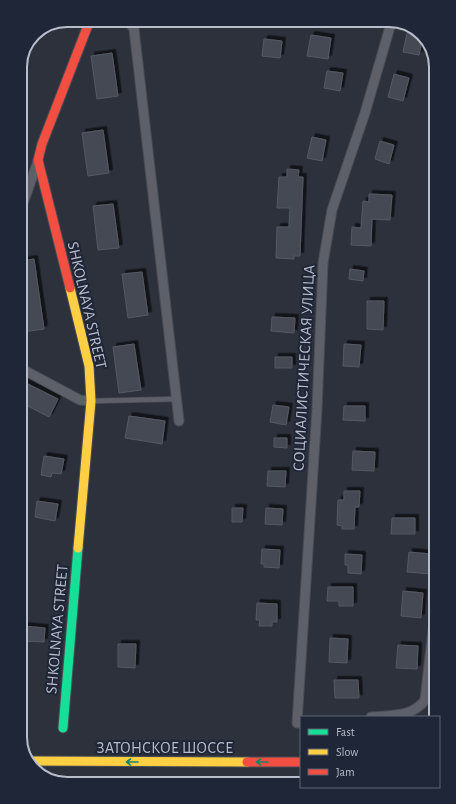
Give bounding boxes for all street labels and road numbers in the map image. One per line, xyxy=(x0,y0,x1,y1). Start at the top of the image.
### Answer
street label: SHKOLNAYA STREET xyxy=(65,240,109,370)
street label: СОЦИАЛИСТИЧЕСКАЯ УЛИЦА xyxy=(291,264,317,472)
street label: SHKOLNAYA STREET xyxy=(43,563,71,695)
street label: ЗАТОНСКОЕ ШОССЕ xyxy=(96,740,234,756)

